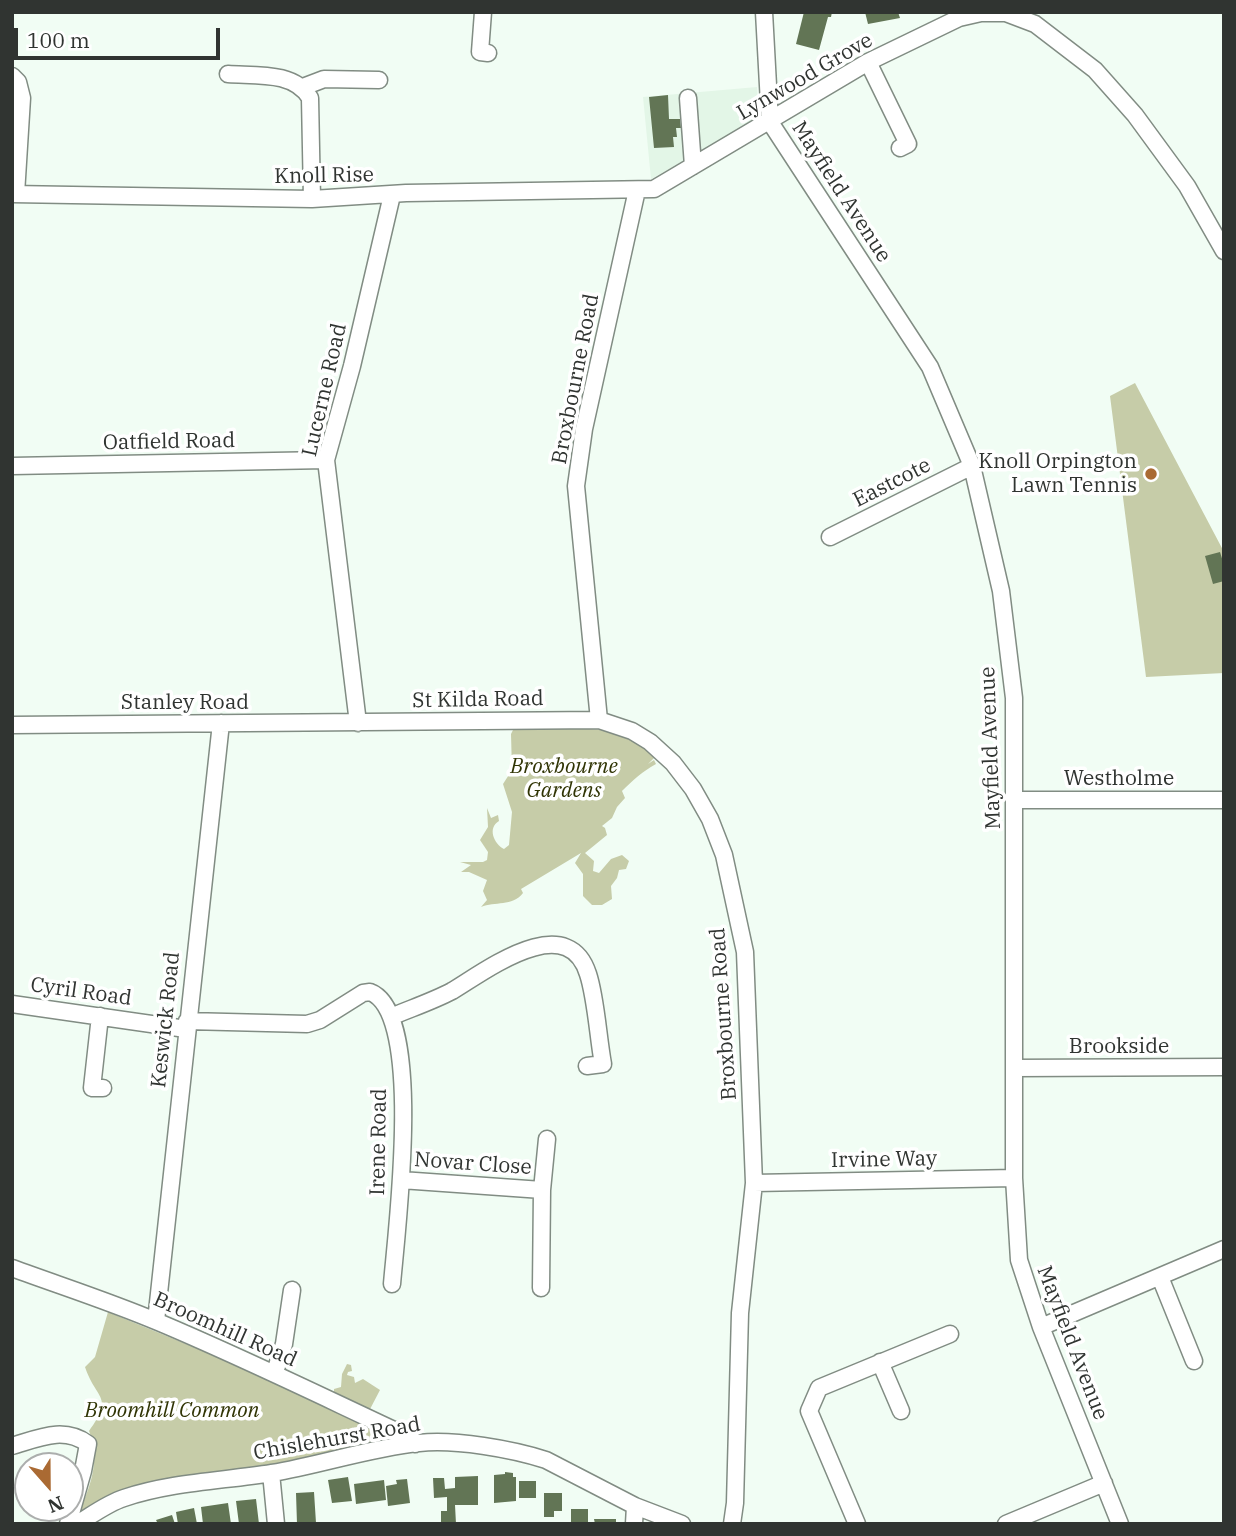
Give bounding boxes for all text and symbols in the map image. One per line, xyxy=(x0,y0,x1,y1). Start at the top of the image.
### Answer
scale bar xyxy=(18,14,224,58)
text: 100 m xyxy=(27,26,90,54)
street label: Lynwood Grove xyxy=(733,28,877,126)
street label: Mayfield Avenue xyxy=(786,117,896,267)
street label: Knoll Rise xyxy=(274,163,374,189)
street label: Broxbourne Road xyxy=(547,292,605,466)
street label: Lucerne Road xyxy=(297,321,353,459)
street label: Oatfield Road xyxy=(103,428,235,456)
place label: Knoll Orpington Lawn Tennis xyxy=(978,449,1137,499)
street label: Eastcote xyxy=(849,453,935,513)
marker: Knoll Orpington Lawn Tennis xyxy=(1143,466,1159,482)
street label: Mayfield Avenue xyxy=(976,666,1006,830)
street label: St Kilda Road xyxy=(412,686,544,714)
street label: Stanley Road xyxy=(121,690,249,716)
park label: Broxbourne Gardens xyxy=(510,754,618,804)
street label: Westholme xyxy=(1064,766,1174,792)
street label: Broxbourne Road xyxy=(705,927,743,1101)
street label: Keswick Road xyxy=(146,951,186,1089)
street label: Cyril Road xyxy=(29,972,133,1012)
street label: Brookside xyxy=(1069,1034,1169,1060)
street label: Irene Road xyxy=(365,1088,393,1196)
street label: Irvine Way xyxy=(831,1146,937,1174)
street label: Novar Close xyxy=(413,1147,533,1181)
street label: Mayfield Avenue xyxy=(1031,1262,1113,1424)
street label: Broomhill Road xyxy=(149,1287,301,1373)
park label: Broomhill Common xyxy=(85,1398,259,1424)
street label: Chislehurst Road xyxy=(252,1412,422,1466)
north arrow xyxy=(14,1452,84,1522)
text: N xyxy=(44,1491,67,1519)

